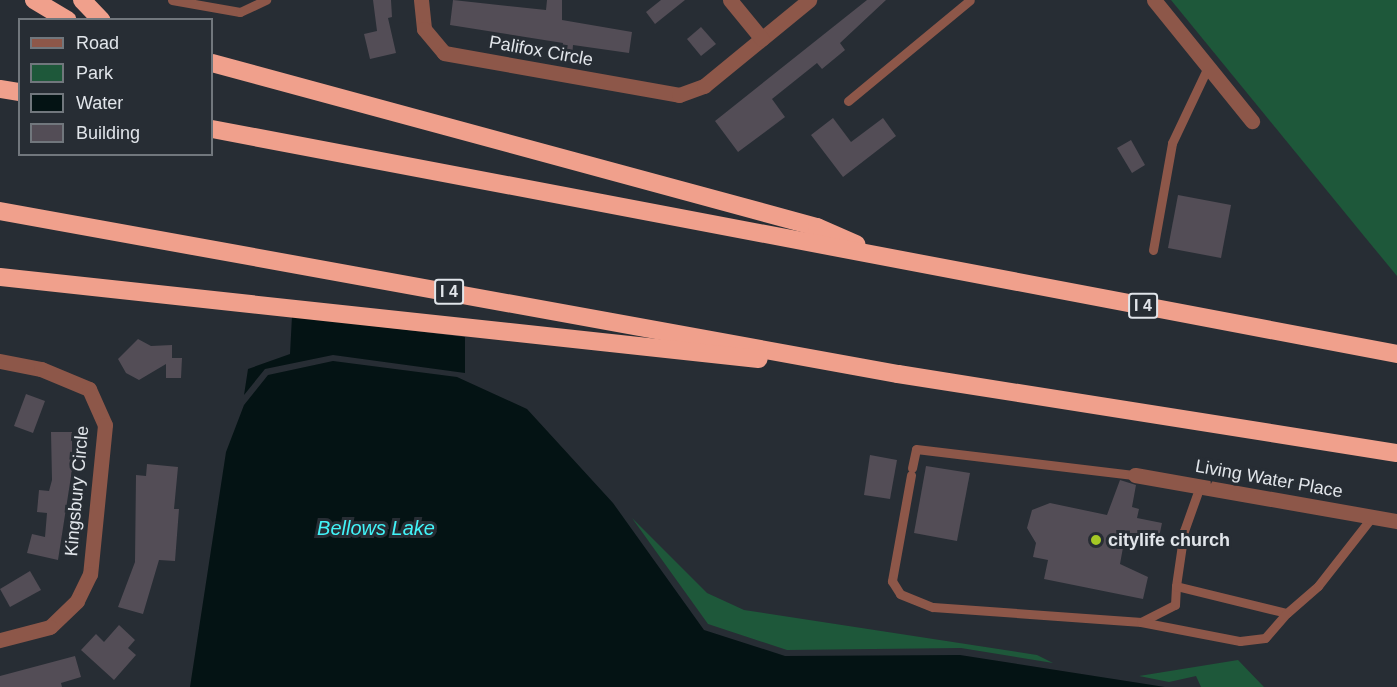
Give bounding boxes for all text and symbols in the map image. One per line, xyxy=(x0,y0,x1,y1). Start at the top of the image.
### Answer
legend xyxy=(18,18,213,156)
street label: Palifox Circle xyxy=(487,31,595,71)
text: Road xyxy=(76,33,119,53)
text: Park xyxy=(76,63,113,83)
text: Water xyxy=(76,93,123,113)
text: Building xyxy=(76,123,140,143)
road number: I 4 xyxy=(434,279,464,305)
road number: I 4 xyxy=(1128,293,1158,319)
street label: Kingsbury Circle xyxy=(61,425,93,557)
street label: Living Water Place xyxy=(1194,455,1344,503)
water label: Bellows Lake xyxy=(317,516,435,540)
place label: citylife church xyxy=(1108,529,1230,551)
marker: citylife church xyxy=(1089,533,1103,547)

